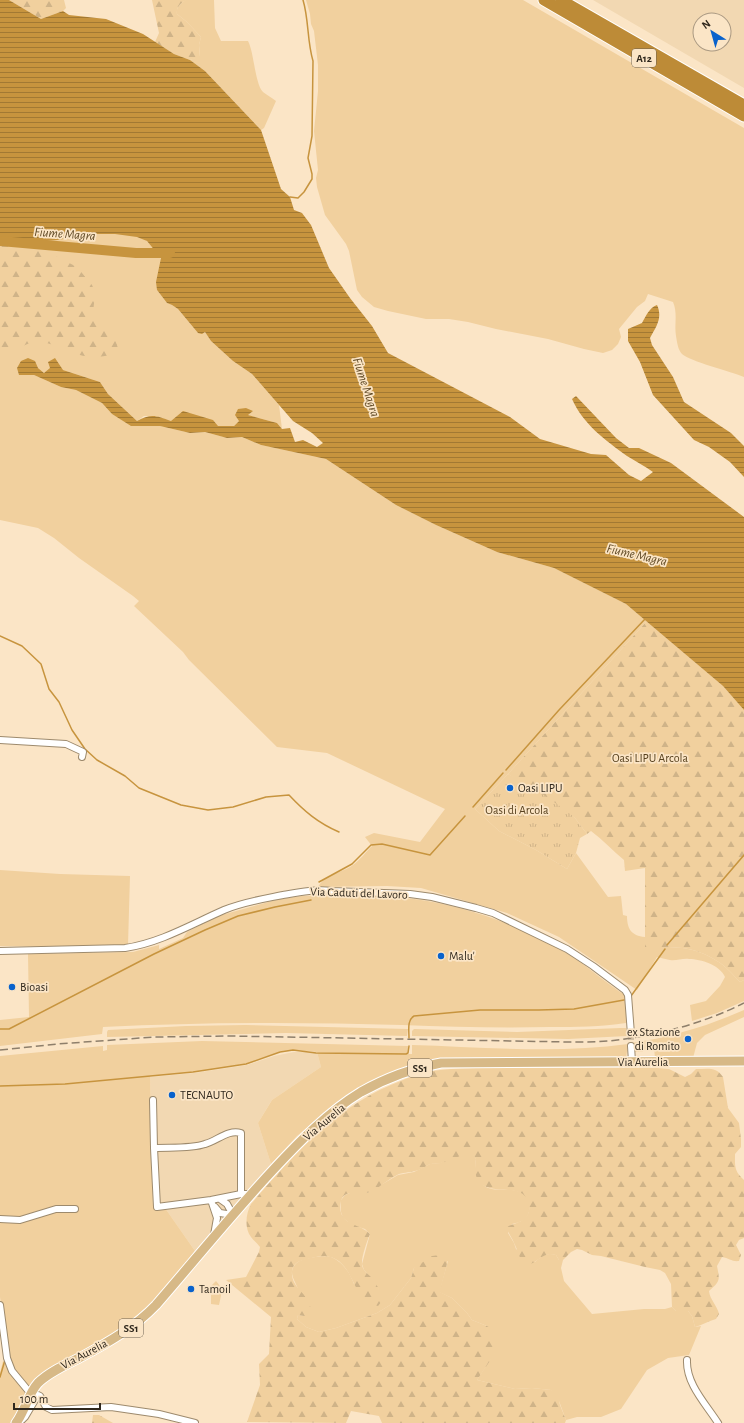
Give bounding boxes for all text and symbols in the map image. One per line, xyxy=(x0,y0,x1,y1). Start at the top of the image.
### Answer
north arrow xyxy=(692,12,732,52)
text: N xyxy=(700,18,713,31)
road number: A12 xyxy=(632,49,656,67)
water label: Fiume Magra xyxy=(34,226,96,243)
water label: Fiume Magra xyxy=(350,356,381,419)
water label: Fiume Magra xyxy=(605,542,668,569)
park label: Oasi LIPU Arcola xyxy=(612,752,689,764)
place label: Oasi LIPU xyxy=(518,782,562,794)
marker: Oasi LIPU xyxy=(505,783,515,793)
park label: Oasi di Arcola xyxy=(485,804,549,816)
street label: Via Caduti del Lavoro xyxy=(310,885,408,901)
place label: Malu' xyxy=(449,950,475,962)
marker: Malu' xyxy=(436,951,446,961)
place label: Bioasi xyxy=(20,981,48,993)
marker: Bioasi xyxy=(7,982,17,992)
place label: ex Stazione di Romito xyxy=(627,1026,680,1052)
marker: ex Stazione di Romito xyxy=(683,1034,693,1044)
street label: Via Aurelia xyxy=(618,1056,669,1068)
road number: SS1 xyxy=(408,1059,432,1077)
place label: TECNAUTO xyxy=(180,1089,234,1101)
marker: TECNAUTO xyxy=(167,1090,177,1100)
street label: Via Aurelia xyxy=(301,1101,348,1143)
place label: Tamoil xyxy=(199,1283,231,1295)
marker: Tamoil xyxy=(186,1284,196,1294)
road number: SS1 xyxy=(119,1319,143,1337)
street label: Via Aurelia xyxy=(59,1337,110,1371)
scale bar xyxy=(14,1385,100,1411)
text: 100 m xyxy=(20,1393,48,1405)

